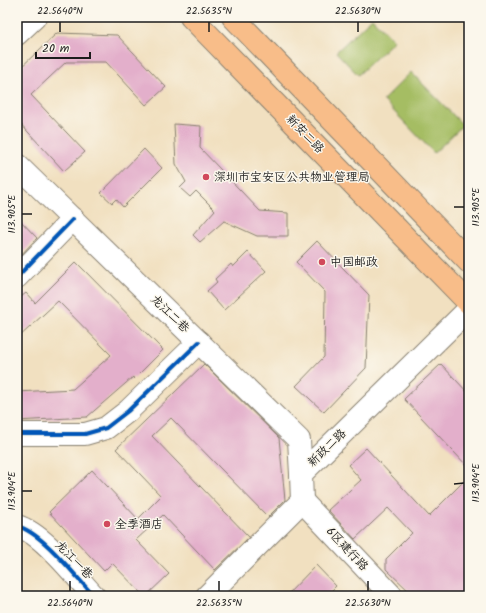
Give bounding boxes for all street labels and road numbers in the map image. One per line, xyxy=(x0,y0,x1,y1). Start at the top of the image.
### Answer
street label: 新安二路 xyxy=(281,110,329,158)
street label: 龙江二巷 xyxy=(146,290,194,338)
street label: 新政二路 xyxy=(303,424,351,472)
street label: 6区建行路 xyxy=(321,523,373,575)
street label: 龙江一巷 xyxy=(50,536,98,584)

